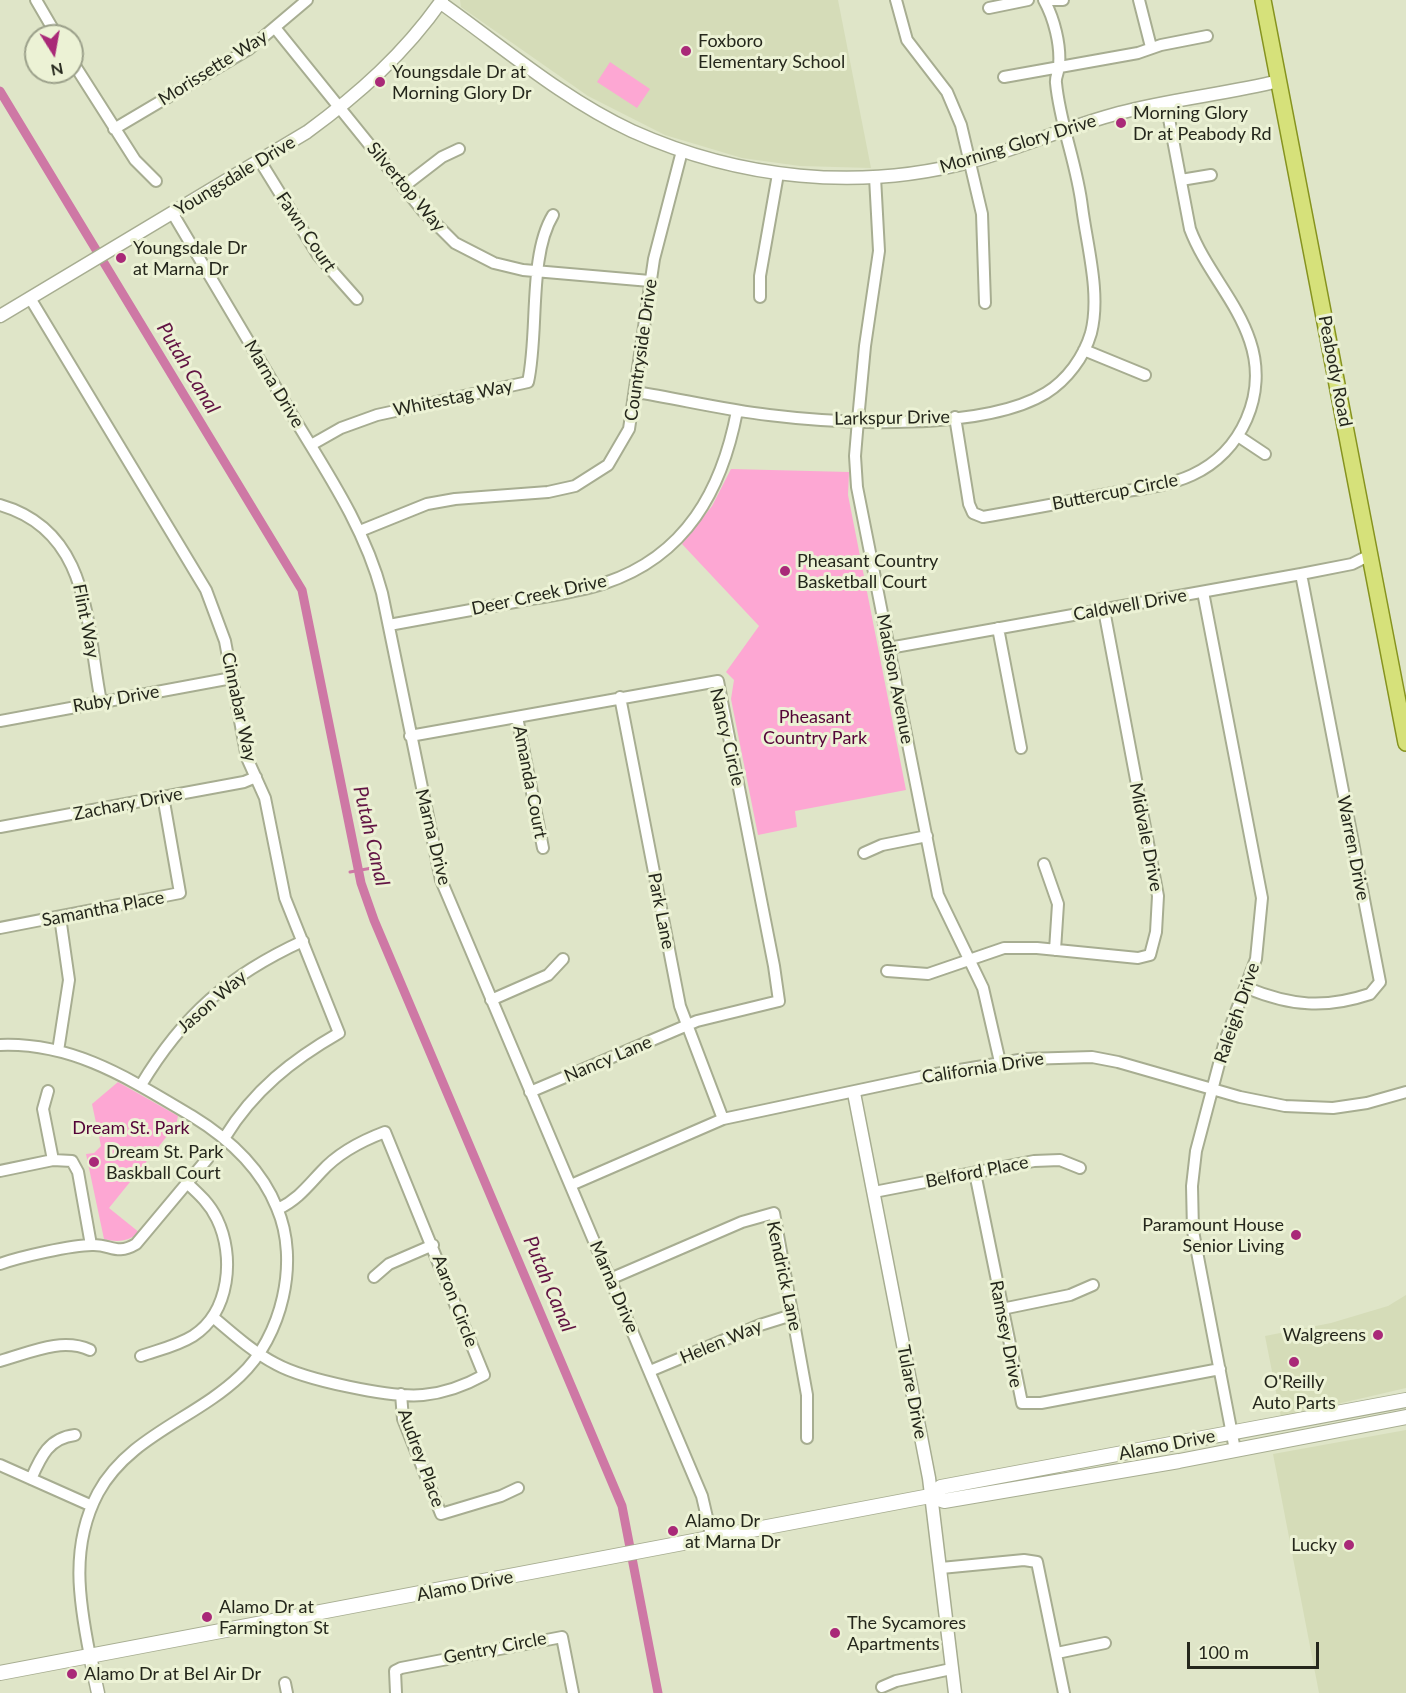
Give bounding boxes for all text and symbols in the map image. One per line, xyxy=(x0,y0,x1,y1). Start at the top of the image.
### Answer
north arrow xyxy=(24,24,84,84)
street label: Morissette Way xyxy=(154,26,272,110)
place label: Foxboro Elementary School xyxy=(698,30,845,72)
marker: Foxboro Elementary School xyxy=(679,44,693,58)
text: N xyxy=(49,60,65,81)
place label: Youngsdale Dr at Morning Glory Dr xyxy=(392,61,532,104)
marker: Youngsdale Dr at Morning Glory Dr xyxy=(373,75,387,89)
place label: Morning Glory Dr at Peabody Rd xyxy=(1133,102,1271,144)
street label: Morning Glory Drive xyxy=(937,110,1099,178)
marker: Morning Glory Dr at Peabody Rd xyxy=(1114,116,1128,130)
street label: Youngsdale Drive xyxy=(171,131,299,221)
street label: Silvertop Way xyxy=(362,138,450,236)
street label: Fawn Court xyxy=(271,188,341,276)
place label: Youngsdale Dr at Marna Dr xyxy=(133,237,247,280)
marker: Youngsdale Dr at Marna Dr xyxy=(114,251,128,265)
street label: Countryside Drive xyxy=(620,278,662,422)
street label: Peabody Road xyxy=(1314,313,1356,429)
water label: Putah Canal xyxy=(151,318,225,418)
street label: Marna Drive xyxy=(239,336,309,432)
street label: Whitestag Way xyxy=(391,375,515,421)
street label: Larkspur Drive xyxy=(834,406,950,430)
street label: Buttercup Circle xyxy=(1050,469,1180,515)
place label: Pheasant Country Basketball Court xyxy=(797,550,938,592)
marker: Pheasant Country Basketball Court xyxy=(778,564,792,578)
street label: Deer Creek Drive xyxy=(469,570,609,620)
street label: Flint Way xyxy=(68,582,104,660)
street label: Caldwell Drive xyxy=(1072,584,1188,626)
street label: Madison Avenue xyxy=(872,612,918,746)
street label: Cinnabar Way xyxy=(217,650,261,764)
street label: Ruby Drive xyxy=(71,681,161,717)
street label: Nancy Circle xyxy=(705,686,749,788)
park label: Pheasant Country Park xyxy=(763,706,867,748)
street label: Amanda Court xyxy=(508,724,552,840)
street label: Midvale Drive xyxy=(1125,781,1167,893)
street label: Zachary Drive xyxy=(72,783,184,825)
water label: Putah Canal xyxy=(348,784,394,888)
street label: Marna Drive xyxy=(411,787,455,887)
street label: Warren Drive xyxy=(1332,794,1374,902)
street label: Park Lane xyxy=(643,871,679,951)
street label: Samantha Place xyxy=(40,887,166,931)
street label: Raleigh Drive xyxy=(1210,960,1264,1066)
street label: Jason Way xyxy=(173,966,251,1038)
street label: Nancy Lane xyxy=(561,1031,655,1087)
street label: California Drive xyxy=(920,1048,1046,1088)
park label: Dream St. Park xyxy=(72,1117,190,1139)
place label: Dream St. Park Baskball Court xyxy=(106,1141,223,1184)
street label: Belford Place xyxy=(924,1151,1030,1193)
marker: Dream St. Park Baskball Court xyxy=(87,1155,101,1169)
place label: Paramount House Senior Living xyxy=(1142,1214,1284,1256)
street label: Kendrick Lane xyxy=(762,1219,806,1333)
marker: Paramount House Senior Living xyxy=(1289,1228,1303,1242)
water label: Putah Canal xyxy=(518,1232,580,1336)
street label: Marna Drive xyxy=(585,1237,643,1337)
street label: Aaron Circle xyxy=(428,1252,482,1350)
street label: Ramsey Drive xyxy=(985,1279,1027,1389)
street label: Helen Way xyxy=(677,1315,765,1369)
place label: Walgreens xyxy=(1283,1324,1366,1346)
marker: Walgreens xyxy=(1371,1328,1385,1342)
street label: Tulare Drive xyxy=(892,1343,932,1441)
marker: O'Reilly Auto Parts xyxy=(1287,1355,1301,1369)
place label: O'Reilly Auto Parts xyxy=(1252,1371,1336,1414)
street label: Audrey Place xyxy=(393,1406,449,1510)
street label: Alamo Drive xyxy=(1117,1425,1217,1465)
place label: Alamo Dr at Marna Dr xyxy=(685,1510,780,1552)
marker: Alamo Dr at Marna Dr xyxy=(666,1524,680,1538)
place label: Lucky xyxy=(1291,1534,1337,1556)
marker: Lucky xyxy=(1342,1538,1356,1552)
street label: Alamo Drive xyxy=(415,1566,515,1606)
place label: Alamo Dr at Farmington St xyxy=(219,1596,329,1638)
marker: Alamo Dr at Farmington St xyxy=(200,1610,214,1624)
place label: The Sycamores Apartments xyxy=(847,1612,966,1654)
marker: The Sycamores Apartments xyxy=(828,1626,842,1640)
street label: Gentry Circle xyxy=(442,1627,548,1669)
scale bar xyxy=(1190,1630,1322,1668)
text: 100 m xyxy=(1198,1641,1249,1663)
place label: Alamo Dr at Bel Air Dr xyxy=(84,1663,261,1685)
marker: Alamo Dr at Bel Air Dr xyxy=(65,1667,79,1681)

